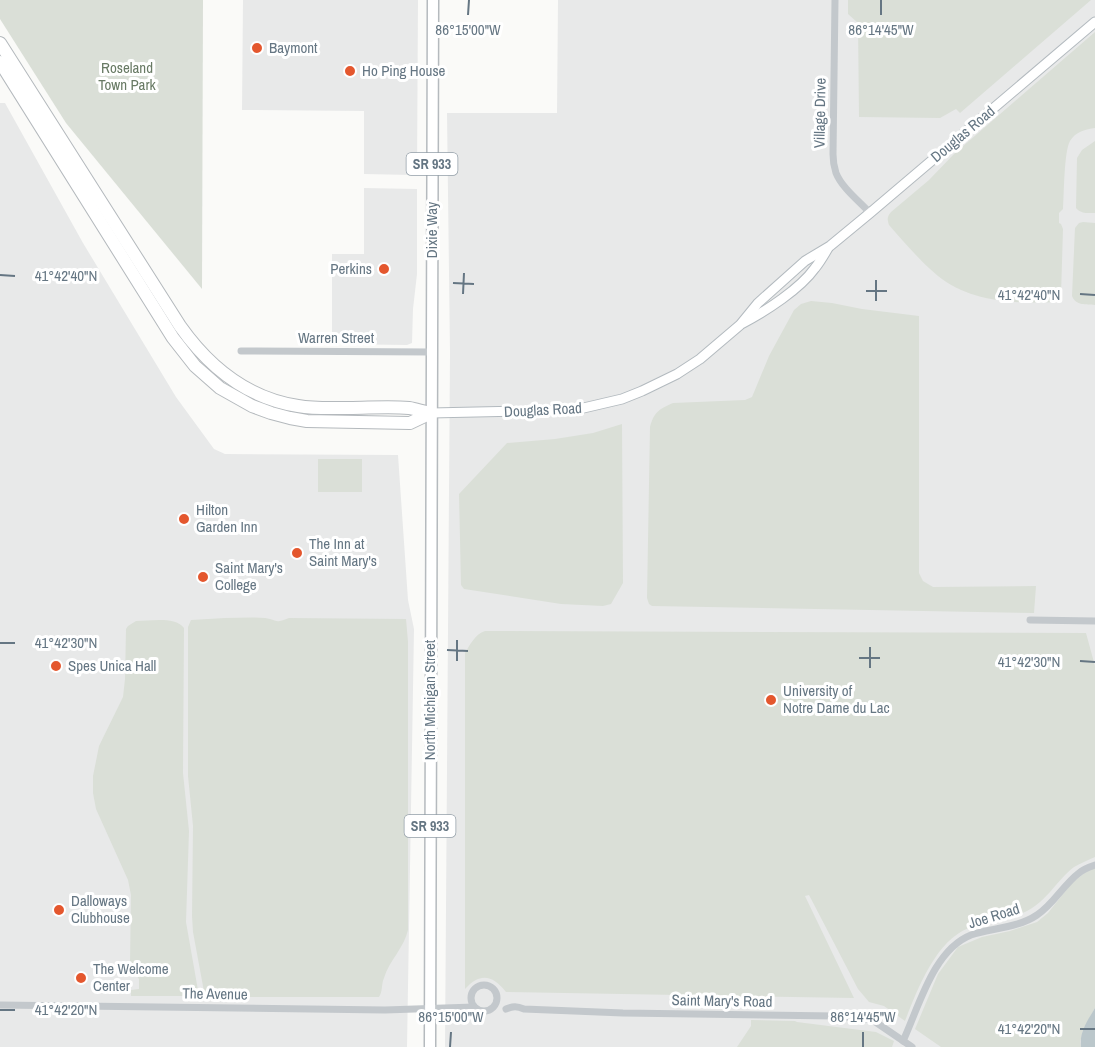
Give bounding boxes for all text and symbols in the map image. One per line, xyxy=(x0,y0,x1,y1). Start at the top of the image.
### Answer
text: 86°15'00"W xyxy=(435,19,501,40)
text: 86°14'45"W xyxy=(848,19,914,40)
place label: Baymont xyxy=(269,37,318,58)
marker: Baymont xyxy=(250,41,264,55)
park label: Roseland Town Park xyxy=(98,57,157,95)
place label: Ho Ping House xyxy=(362,60,446,81)
marker: Ho Ping House xyxy=(343,64,357,78)
street label: Village Drive xyxy=(808,78,831,148)
street label: Douglas Road xyxy=(926,101,999,167)
road number: SR 933 xyxy=(406,153,458,175)
street label: Dixie Way xyxy=(421,201,442,258)
place label: Perkins xyxy=(330,258,372,279)
marker: Perkins xyxy=(377,262,391,276)
text: 41°42'40"N xyxy=(35,265,97,286)
text: 41°42'40"N xyxy=(998,284,1060,305)
street label: Warren Street xyxy=(298,327,375,348)
street label: Douglas Road xyxy=(504,397,582,422)
place label: Hilton Garden Inn xyxy=(196,499,258,537)
marker: Hilton Garden Inn xyxy=(177,512,191,526)
place label: The Inn at Saint Mary's xyxy=(309,533,377,571)
marker: The Inn at Saint Mary's xyxy=(290,546,304,560)
place label: Saint Mary's College xyxy=(215,557,283,595)
marker: Saint Mary's College xyxy=(196,570,210,584)
text: 41°42'30"N xyxy=(35,632,97,653)
street label: North Michigan Street xyxy=(419,639,440,760)
text: 41°42'30"N xyxy=(998,651,1060,672)
place label: Spes Unica Hall xyxy=(68,655,156,676)
marker: Spes Unica Hall xyxy=(49,659,63,673)
place label: University of Notre Dame du Lac xyxy=(783,680,890,718)
marker: University of Notre Dame du Lac xyxy=(764,693,778,707)
road number: SR 933 xyxy=(404,815,456,837)
place label: Dalloways Clubhouse xyxy=(71,890,130,928)
street label: Joe Road xyxy=(966,898,1022,933)
marker: Dalloways Clubhouse xyxy=(52,903,66,917)
place label: The Welcome Center xyxy=(93,958,169,996)
marker: The Welcome Center xyxy=(74,971,88,985)
street label: The Avenue xyxy=(182,982,248,1005)
street label: Saint Mary's Road xyxy=(671,989,773,1012)
text: 41°42'20"N xyxy=(35,999,97,1020)
text: 86°15'00"W xyxy=(418,1006,484,1027)
text: 86°14'45"W xyxy=(830,1006,896,1027)
text: 41°42'20"N xyxy=(998,1018,1060,1039)

